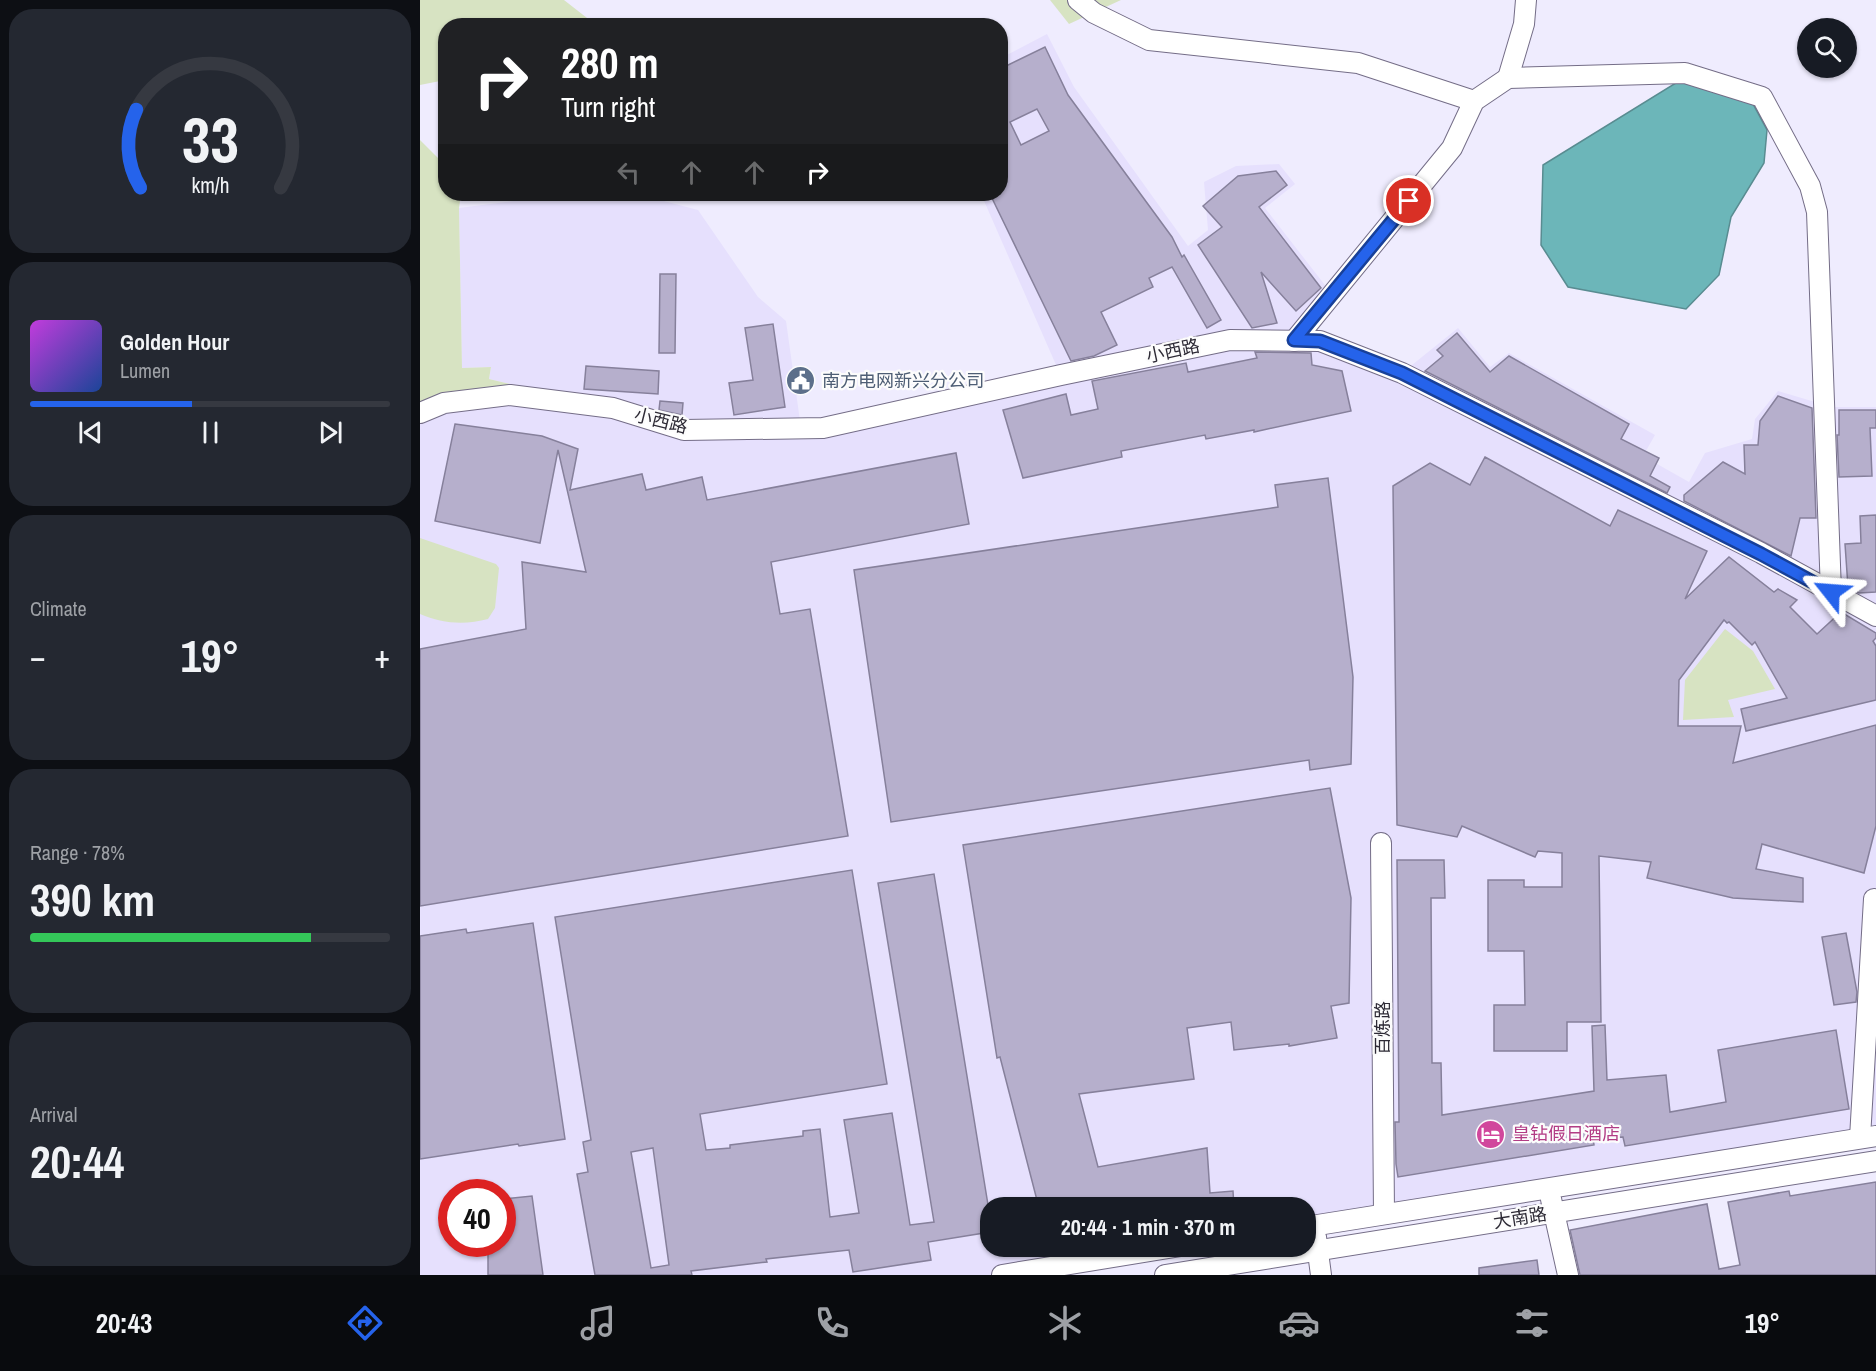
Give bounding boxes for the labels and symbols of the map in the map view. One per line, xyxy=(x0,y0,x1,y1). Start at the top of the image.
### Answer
pin xyxy=(1383,175,1434,226)
street label: 小西路 xyxy=(1144,333,1202,368)
public building icon: 南方电网新兴分公司 xyxy=(785,365,817,397)
place label: 南方电网新兴分公司 xyxy=(822,368,984,393)
street label: 小西路 xyxy=(632,402,690,439)
position arrow xyxy=(1799,560,1863,624)
street label: 百炼路 xyxy=(1370,1001,1395,1055)
hotel icon: 皇钻假日酒店 xyxy=(1475,1118,1507,1150)
place label: 皇钻假日酒店 xyxy=(1512,1121,1620,1146)
speed limit sign: 40 xyxy=(438,1179,516,1257)
street label: 大南路 xyxy=(1491,1201,1549,1234)

